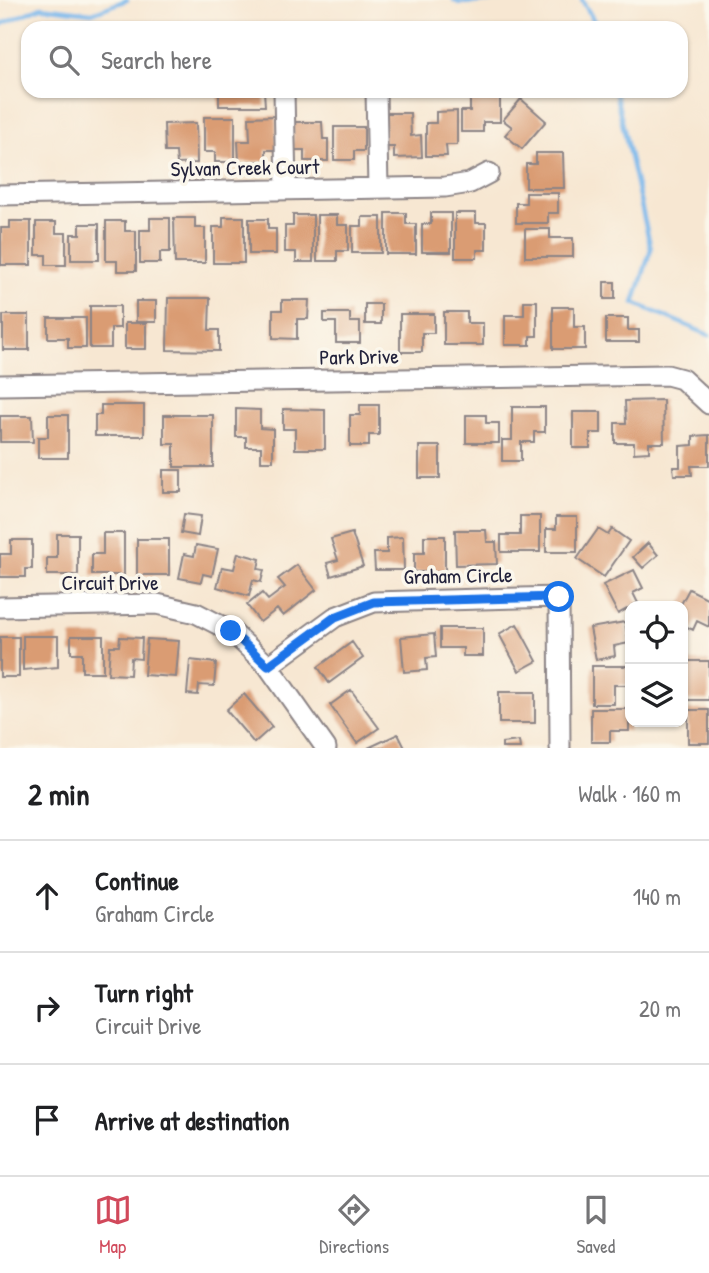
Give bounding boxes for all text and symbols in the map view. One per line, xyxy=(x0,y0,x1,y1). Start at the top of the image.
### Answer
search box xyxy=(21,21,688,98)
icon: search xyxy=(45,41,83,79)
text: Search here xyxy=(101,42,212,77)
street label: Sylvan Creek Court xyxy=(170,152,320,183)
street label: Park Drive xyxy=(319,341,399,372)
street label: Graham Circle xyxy=(403,560,513,591)
street label: Circuit Drive xyxy=(61,568,159,597)
route start xyxy=(543,581,574,612)
map controls xyxy=(625,601,688,727)
button: locate xyxy=(625,601,688,664)
route end xyxy=(215,615,246,646)
button: layers xyxy=(625,664,688,727)
text: 2 min xyxy=(28,774,90,814)
text: Walk · 160 m xyxy=(578,778,681,809)
text: Continue xyxy=(95,863,179,898)
icon: ahead xyxy=(28,877,66,915)
text: 140 m xyxy=(633,881,681,912)
text: Graham Circle xyxy=(95,898,214,929)
text: Turn right xyxy=(95,975,193,1010)
icon: right xyxy=(28,989,66,1027)
text: 20 m xyxy=(639,993,681,1024)
text: Circuit Drive xyxy=(95,1010,201,1041)
icon: arrive xyxy=(28,1101,66,1139)
text: Arrive at destination xyxy=(95,1103,290,1138)
tab: Map xyxy=(94,1191,132,1259)
tab: Directions xyxy=(319,1191,389,1259)
tab: Saved xyxy=(577,1191,615,1259)

